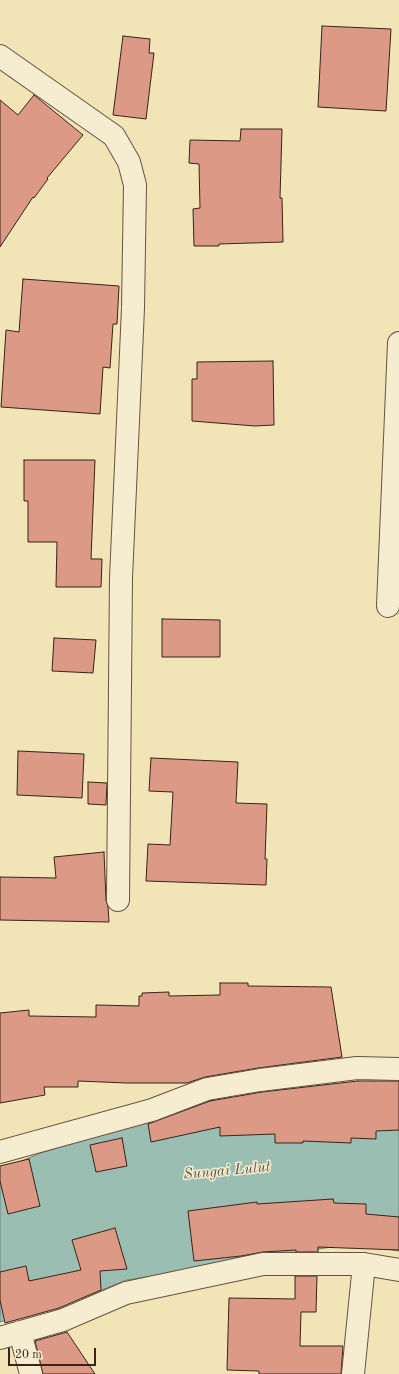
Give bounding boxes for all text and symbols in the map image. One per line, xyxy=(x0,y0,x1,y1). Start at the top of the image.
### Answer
water label: Sungai Lulut xyxy=(183,1158,271,1184)
scale bar xyxy=(10,1340,98,1366)
text: 20 m xyxy=(15,1349,42,1361)

